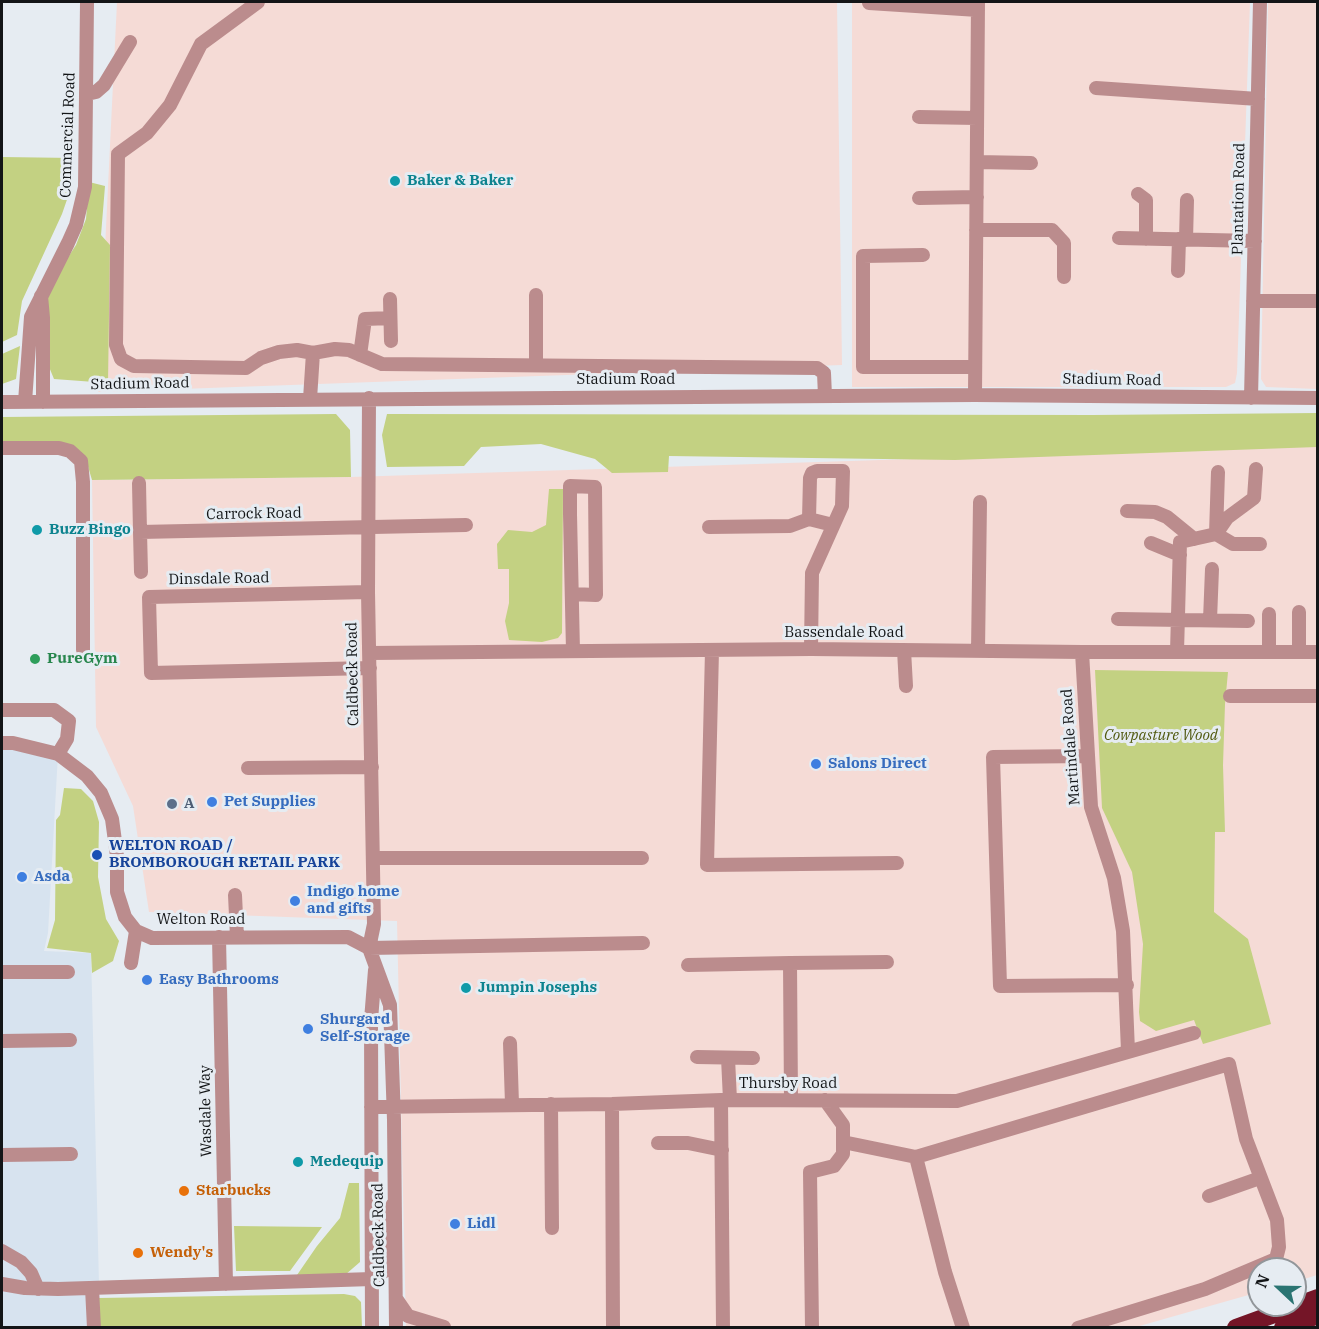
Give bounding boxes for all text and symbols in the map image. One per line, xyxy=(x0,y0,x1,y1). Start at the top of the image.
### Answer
street label: Commercial Road xyxy=(57,72,79,198)
street label: Plantation Road xyxy=(1229,143,1249,255)
place label: Baker & Baker xyxy=(407,172,513,190)
marker: Baker & Baker xyxy=(388,174,402,188)
street label: Stadium Road xyxy=(1062,370,1162,390)
street label: Stadium Road xyxy=(577,371,675,389)
street label: Stadium Road xyxy=(90,374,190,394)
street label: Carrock Road xyxy=(206,504,302,524)
place label: Buzz Bingo xyxy=(49,521,131,539)
marker: Buzz Bingo xyxy=(30,523,44,537)
street label: Dinsdale Road xyxy=(168,569,270,589)
street label: Caldbeck Road xyxy=(343,622,363,726)
street label: Bassendale Road xyxy=(784,624,904,642)
place label: PureGym xyxy=(47,650,118,668)
marker: PureGym xyxy=(28,652,42,666)
street label: Martindale Road xyxy=(1058,688,1084,806)
park label: Cowpasture Wood xyxy=(1104,727,1218,745)
place label: Salons Direct xyxy=(828,755,927,773)
marker: Salons Direct xyxy=(809,757,823,771)
place label: Pet Supplies xyxy=(224,793,316,811)
place label: A xyxy=(184,795,194,813)
marker: Pet Supplies xyxy=(205,795,219,809)
marker: A xyxy=(165,797,179,811)
place label: WELTON ROAD / BROMBOROUGH RETAIL PARK xyxy=(109,837,340,872)
marker: WELTON ROAD / BROMBOROUGH RETAIL PARK xyxy=(90,848,104,862)
place label: Asda xyxy=(34,868,70,886)
marker: Asda xyxy=(15,870,29,884)
place label: Indigo home and gifts xyxy=(307,883,399,918)
marker: Indigo home and gifts xyxy=(288,894,302,908)
street label: Welton Road xyxy=(157,911,245,929)
place label: Easy Bathrooms xyxy=(159,971,279,989)
marker: Easy Bathrooms xyxy=(140,973,154,987)
place label: Jumpin Josephs xyxy=(478,979,597,997)
marker: Jumpin Josephs xyxy=(459,981,473,995)
place label: Shurgard Self-Storage xyxy=(320,1011,410,1046)
marker: Shurgard Self-Storage xyxy=(301,1022,315,1036)
street label: Wasdale Way xyxy=(196,1065,216,1157)
street label: Thursby Road xyxy=(739,1075,837,1093)
place label: Medequip xyxy=(310,1153,384,1171)
marker: Medequip xyxy=(291,1155,305,1169)
place label: Starbucks xyxy=(196,1182,271,1200)
street label: Caldbeck Road xyxy=(369,1183,389,1287)
marker: Starbucks xyxy=(177,1184,191,1198)
place label: Lidl xyxy=(467,1215,496,1233)
marker: Lidl xyxy=(448,1217,462,1231)
place label: Wendy's xyxy=(150,1244,213,1262)
marker: Wendy's xyxy=(131,1246,145,1260)
north arrow xyxy=(1247,1257,1307,1317)
text: N xyxy=(1251,1271,1274,1291)

